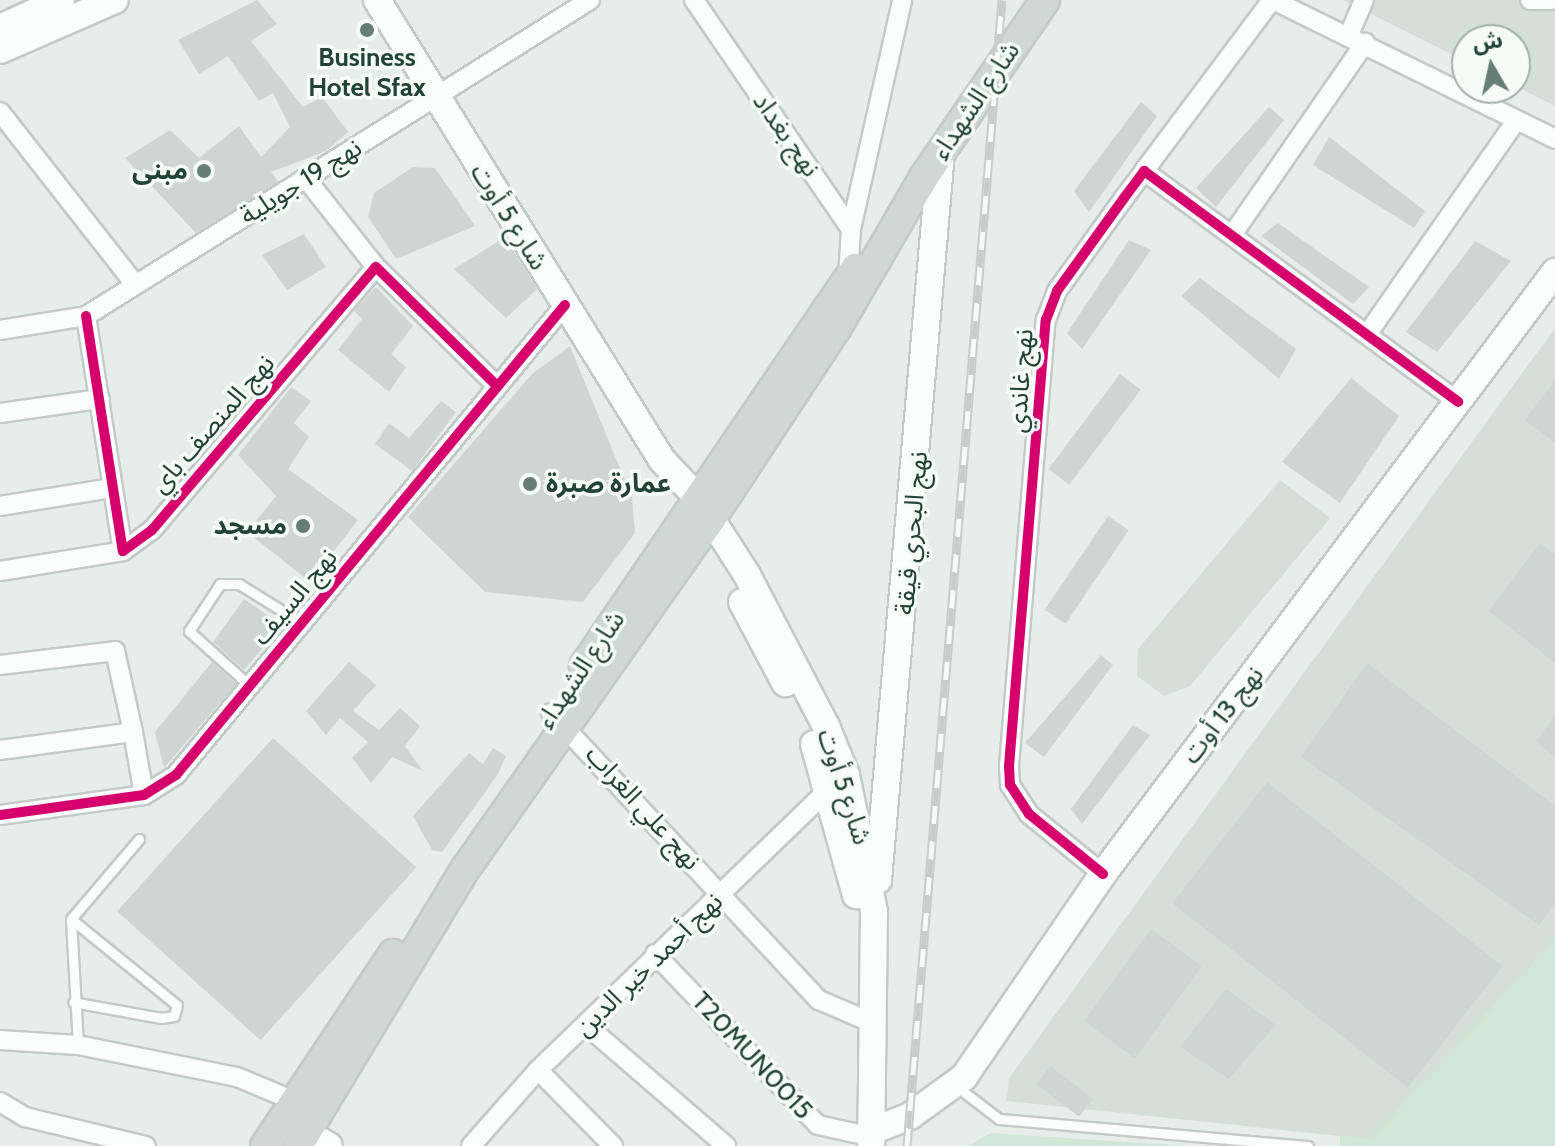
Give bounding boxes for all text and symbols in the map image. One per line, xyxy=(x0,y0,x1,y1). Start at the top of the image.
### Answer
marker: Business Hotel Sfax xyxy=(358,21,376,39)
north arrow xyxy=(1451,24,1531,104)
text: ش xyxy=(1470,26,1504,57)
street label: شارع الشهداء xyxy=(925,36,1027,166)
place label: Business Hotel Sfax xyxy=(308,42,426,104)
street label: نهج بغداد xyxy=(746,87,826,183)
street label: نهج 19 جويلية xyxy=(234,132,368,232)
place label: مبنى xyxy=(132,155,188,187)
street label: شارع 5 أوت xyxy=(464,158,554,276)
marker: مبنى xyxy=(195,162,213,180)
street label: نهج غاندي xyxy=(1002,328,1040,434)
street label: نهج المنصف باي xyxy=(144,348,282,500)
street label: نهج البحري قيقة xyxy=(889,450,935,616)
place label: عمارة صبرة xyxy=(546,468,671,500)
marker: عمارة صبرة xyxy=(521,475,539,493)
place label: مسجد xyxy=(214,510,287,542)
marker: مسجد xyxy=(294,517,312,535)
street label: نهج السيف xyxy=(246,542,344,652)
street label: شارع الشهداء xyxy=(530,605,632,735)
street label: نهج 13 أوت xyxy=(1175,660,1271,770)
street label: شارع 5 أوت xyxy=(811,725,877,849)
street label: نهج علي الغراب xyxy=(579,739,707,877)
street label: نهج أحمد خير الدين xyxy=(568,886,730,1044)
street label: T20MUN0015 xyxy=(685,986,819,1126)

